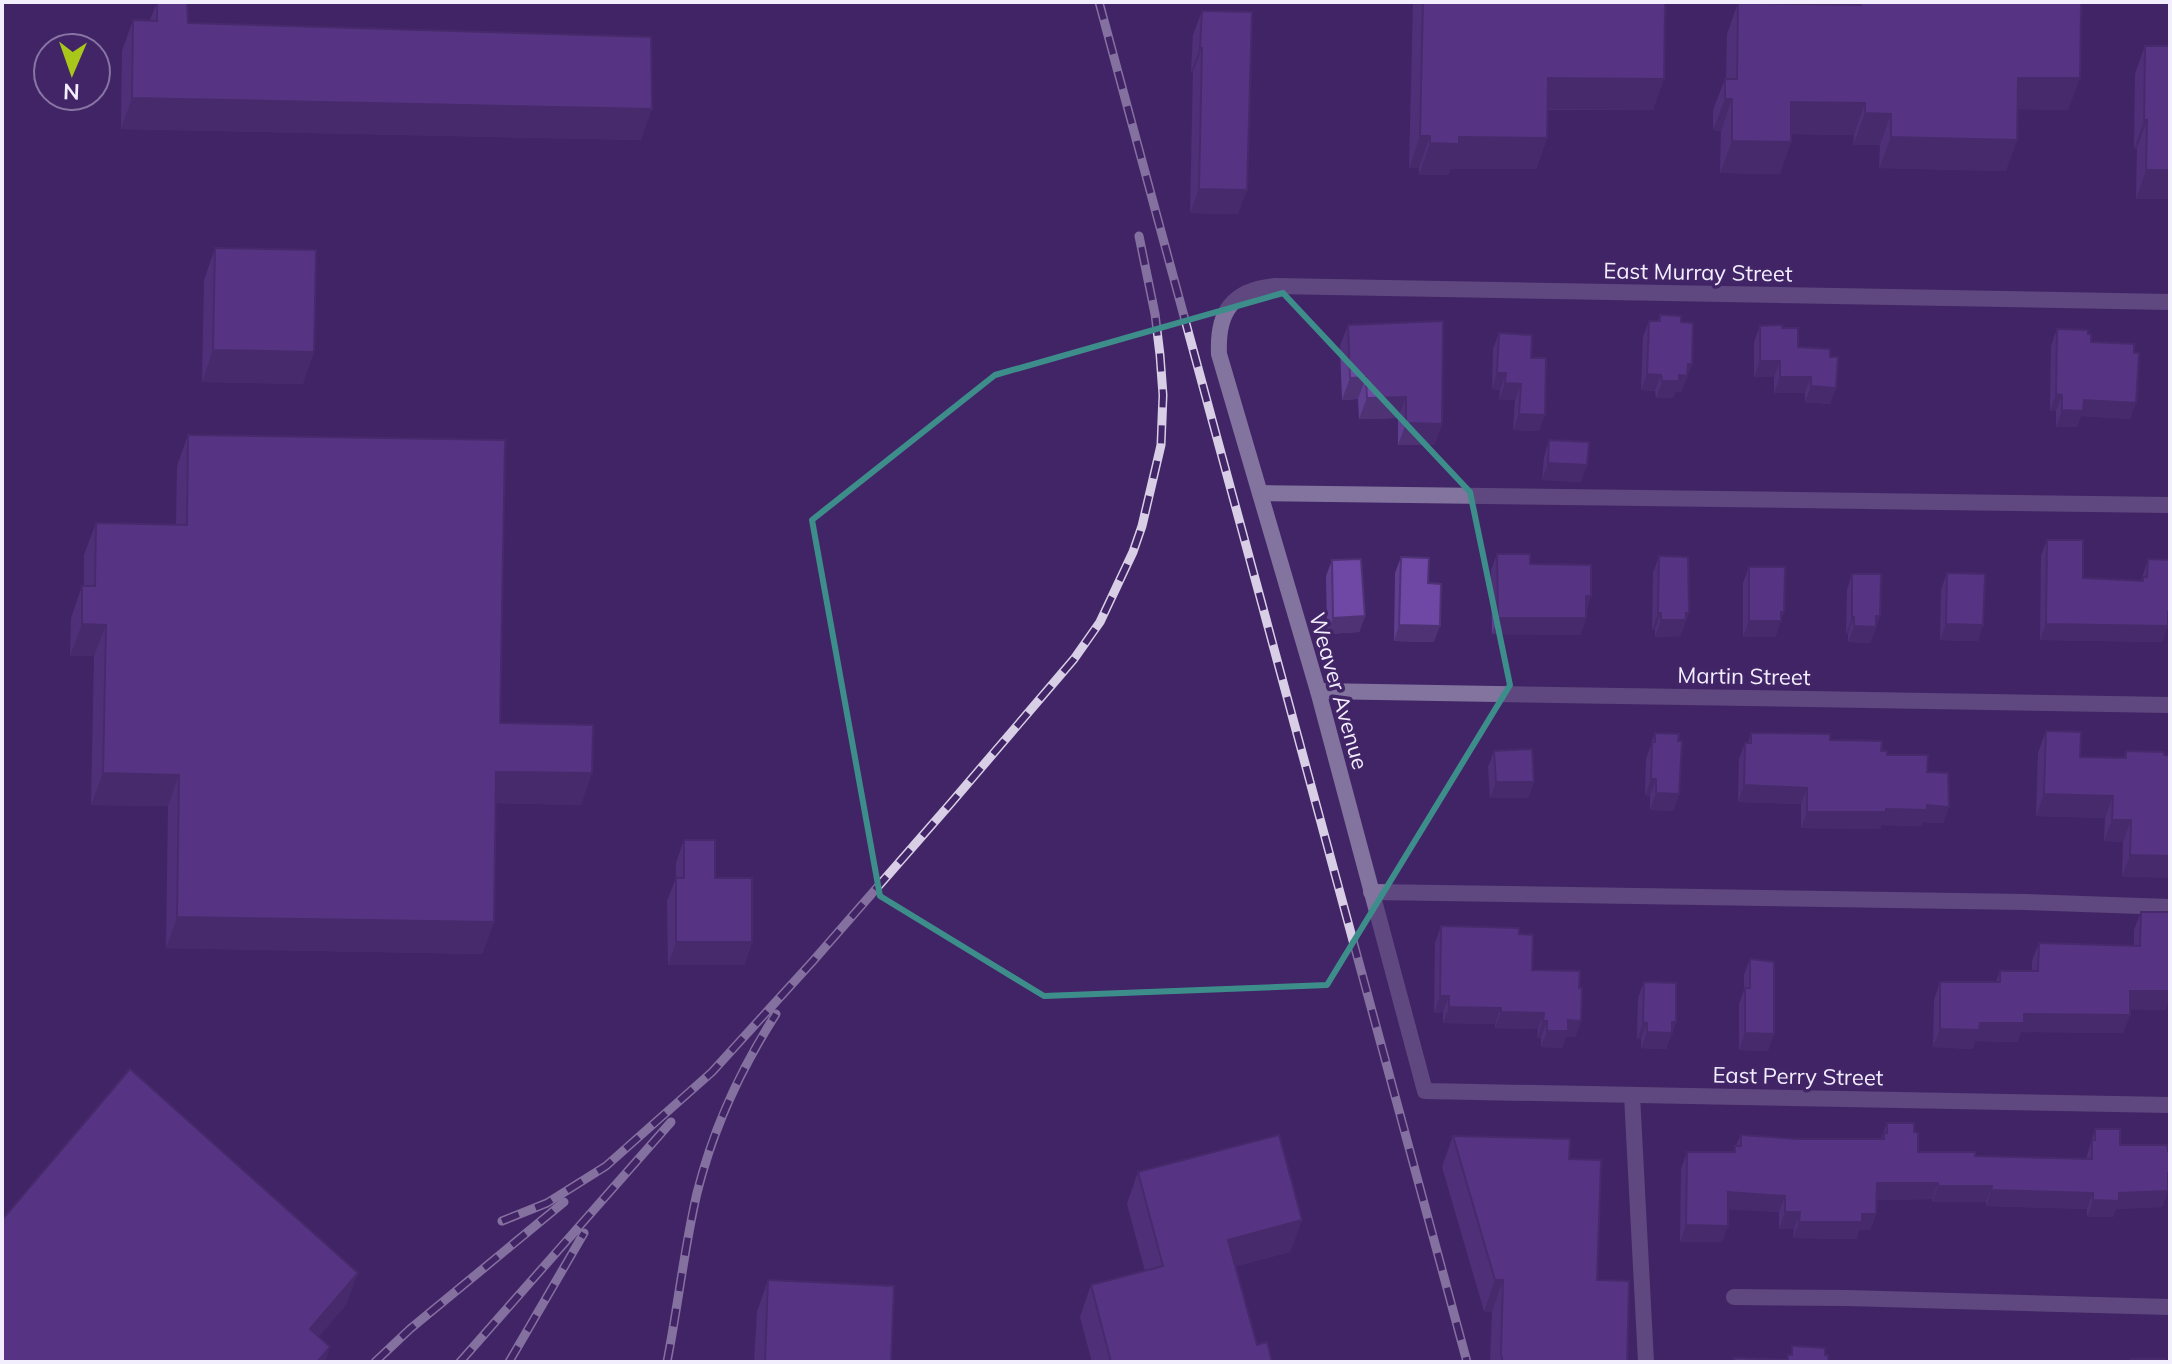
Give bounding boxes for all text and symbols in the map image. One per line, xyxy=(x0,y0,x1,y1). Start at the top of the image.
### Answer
north arrow xyxy=(32,32,112,112)
text: N xyxy=(63,78,80,106)
street label: East Murray Street xyxy=(1603,256,1793,288)
street label: Weaver Avenue xyxy=(1303,609,1375,773)
street label: Martin Street xyxy=(1677,661,1811,691)
street label: East Perry Street xyxy=(1712,1061,1884,1091)

